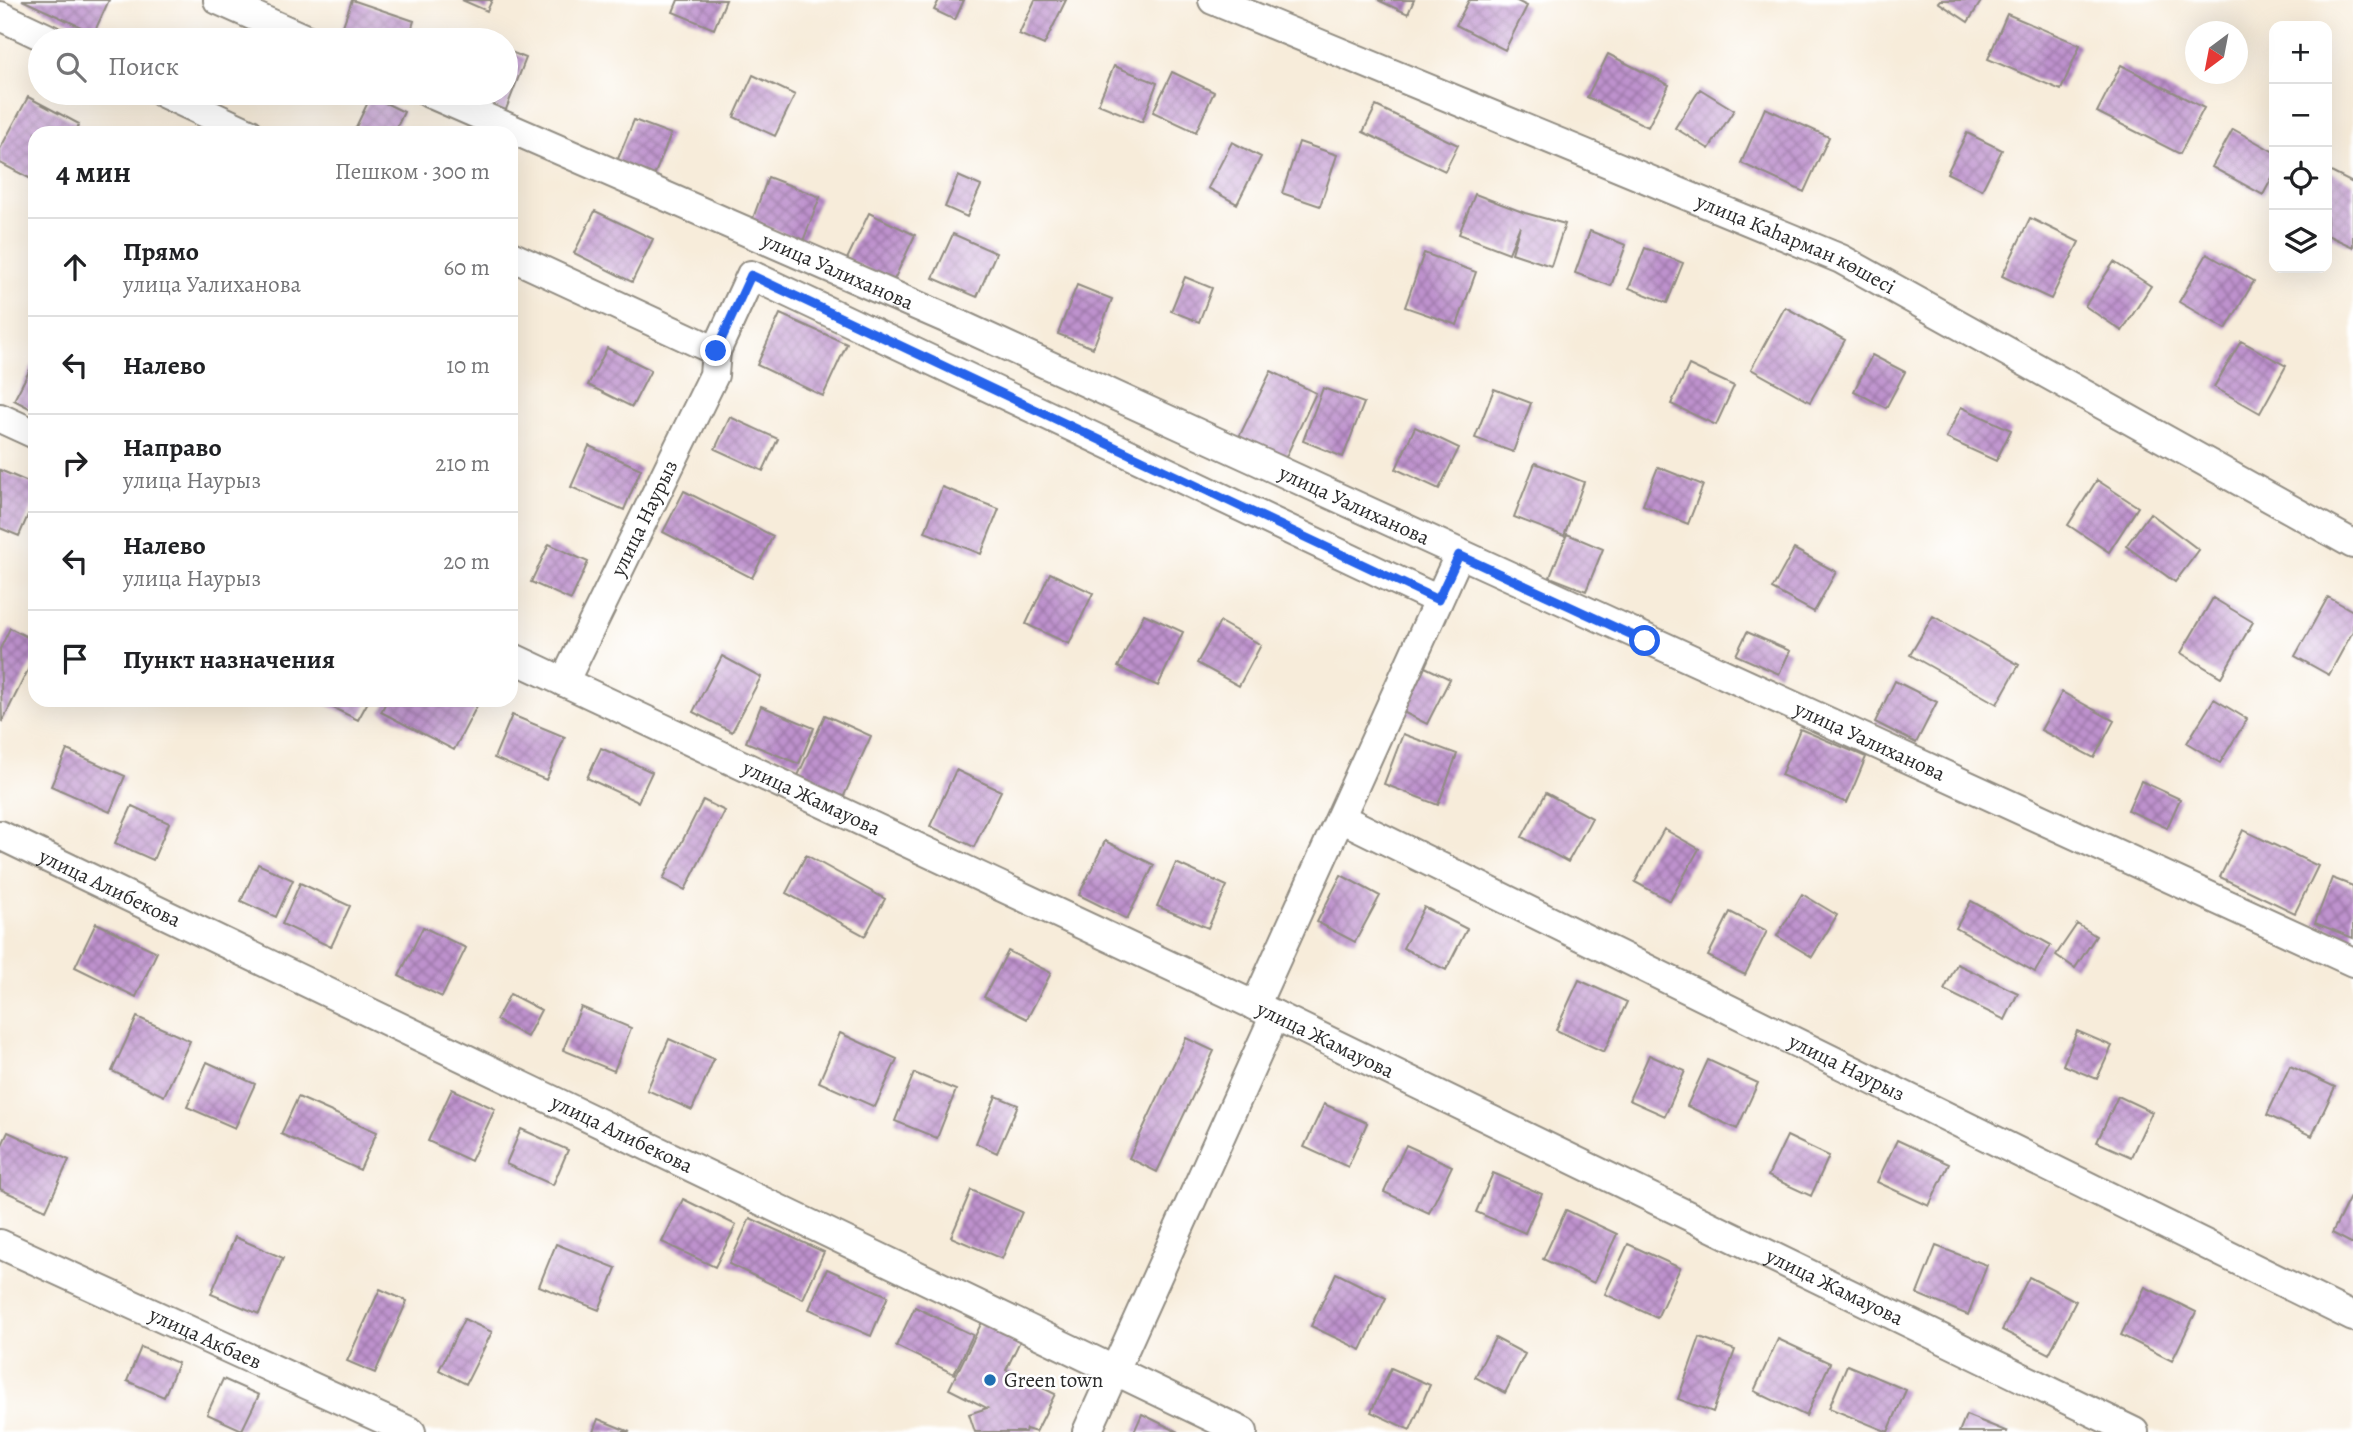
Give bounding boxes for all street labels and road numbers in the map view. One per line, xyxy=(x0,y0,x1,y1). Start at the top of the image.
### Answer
street label: улица Каһарман көшесі xyxy=(1691,186,1901,301)
street label: улица Уалиханова xyxy=(757,225,918,317)
street label: улица Наурыз xyxy=(603,455,684,582)
street label: улица Уалиханова xyxy=(1274,458,1435,552)
street label: улица Уалиханова xyxy=(1789,694,1950,788)
street label: улица Жамауова xyxy=(737,753,885,842)
street label: улица Алибекова xyxy=(33,841,186,934)
street label: улица Жамауова xyxy=(1252,994,1399,1085)
street label: улица Наурыз xyxy=(1783,1027,1910,1108)
street label: улица Алибекова xyxy=(546,1087,698,1180)
street label: улица Жамауова xyxy=(1761,1241,1908,1332)
street label: улица Акбаев xyxy=(144,1300,266,1376)

